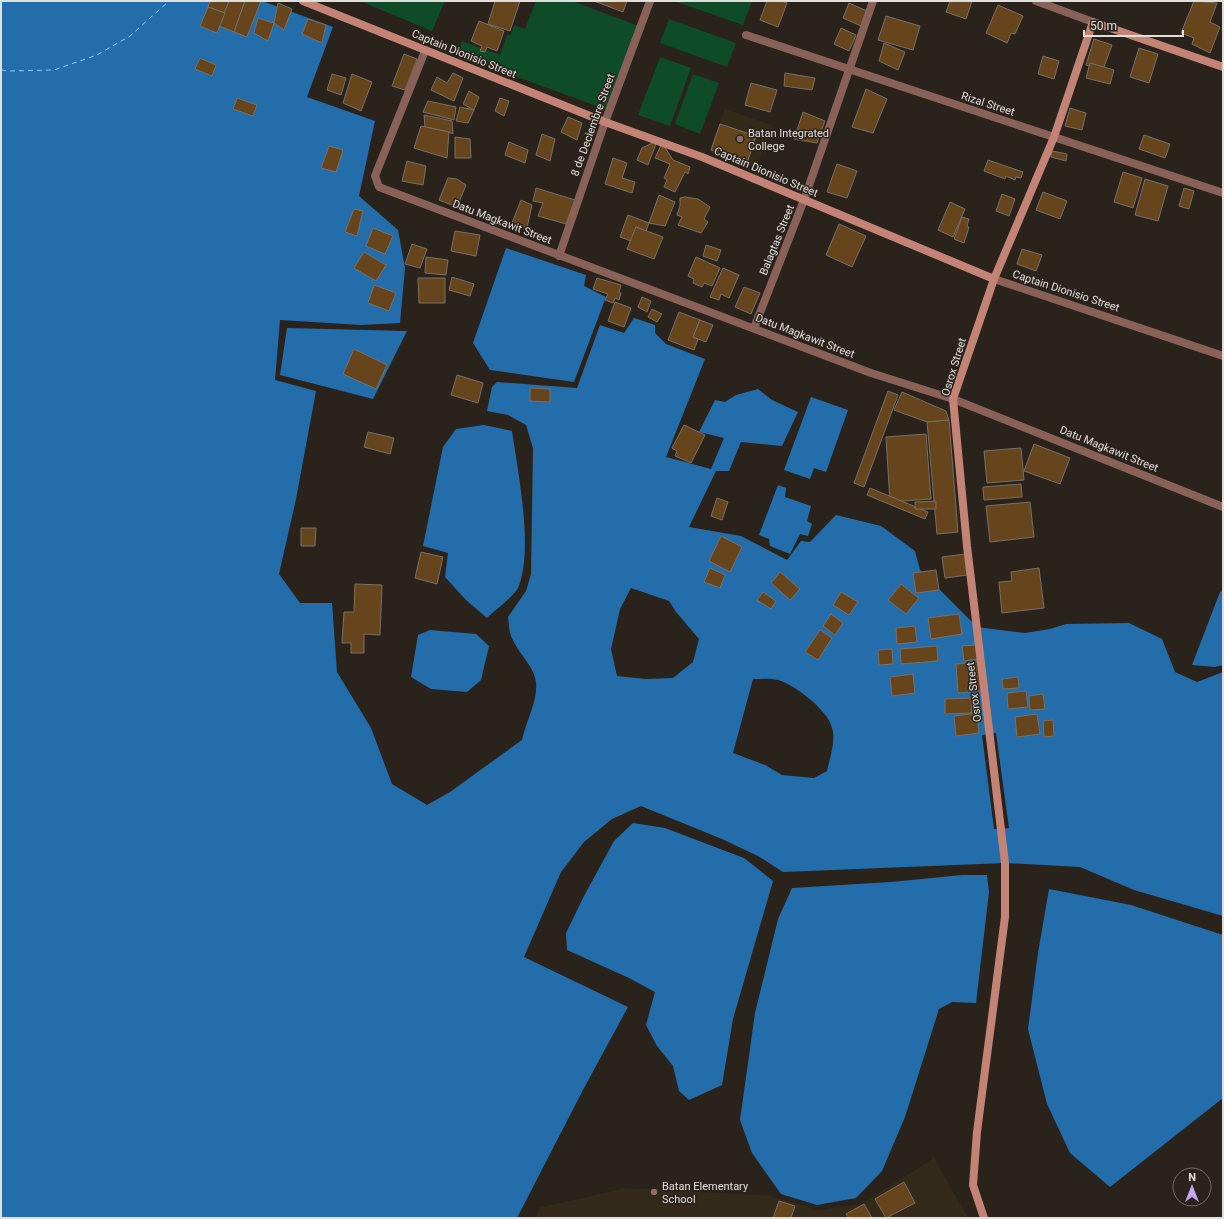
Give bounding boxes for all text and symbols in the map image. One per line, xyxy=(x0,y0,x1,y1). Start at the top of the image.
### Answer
scale bar xyxy=(1084,12,1183,38)
text: 50 m xyxy=(1090,19,1117,33)
street label: Captain Dionisio Street xyxy=(410,27,519,81)
street label: 8 de Deciembre Street xyxy=(568,72,618,178)
street label: Rizal Street xyxy=(960,89,1017,119)
place label: Batan Integrated College xyxy=(748,127,829,153)
marker: Batan Integrated College xyxy=(735,134,745,144)
street label: Captain Dionisio Street xyxy=(712,144,820,200)
street label: Datu Magkawit Street xyxy=(451,197,554,247)
street label: Balagtas Street xyxy=(757,203,797,277)
street label: Captain Dionisio Street xyxy=(1011,268,1121,315)
street label: Datu Magkawit Street xyxy=(754,311,857,361)
street label: Osrox Street xyxy=(939,336,969,398)
street label: Datu Magkawit Street xyxy=(1058,423,1161,475)
street label: Osrox Street xyxy=(964,661,984,723)
north arrow xyxy=(1172,1167,1212,1207)
text: N xyxy=(1188,1171,1196,1184)
place label: Batan Elementary School xyxy=(662,1180,749,1206)
marker: Batan Elementary School xyxy=(649,1187,659,1197)

